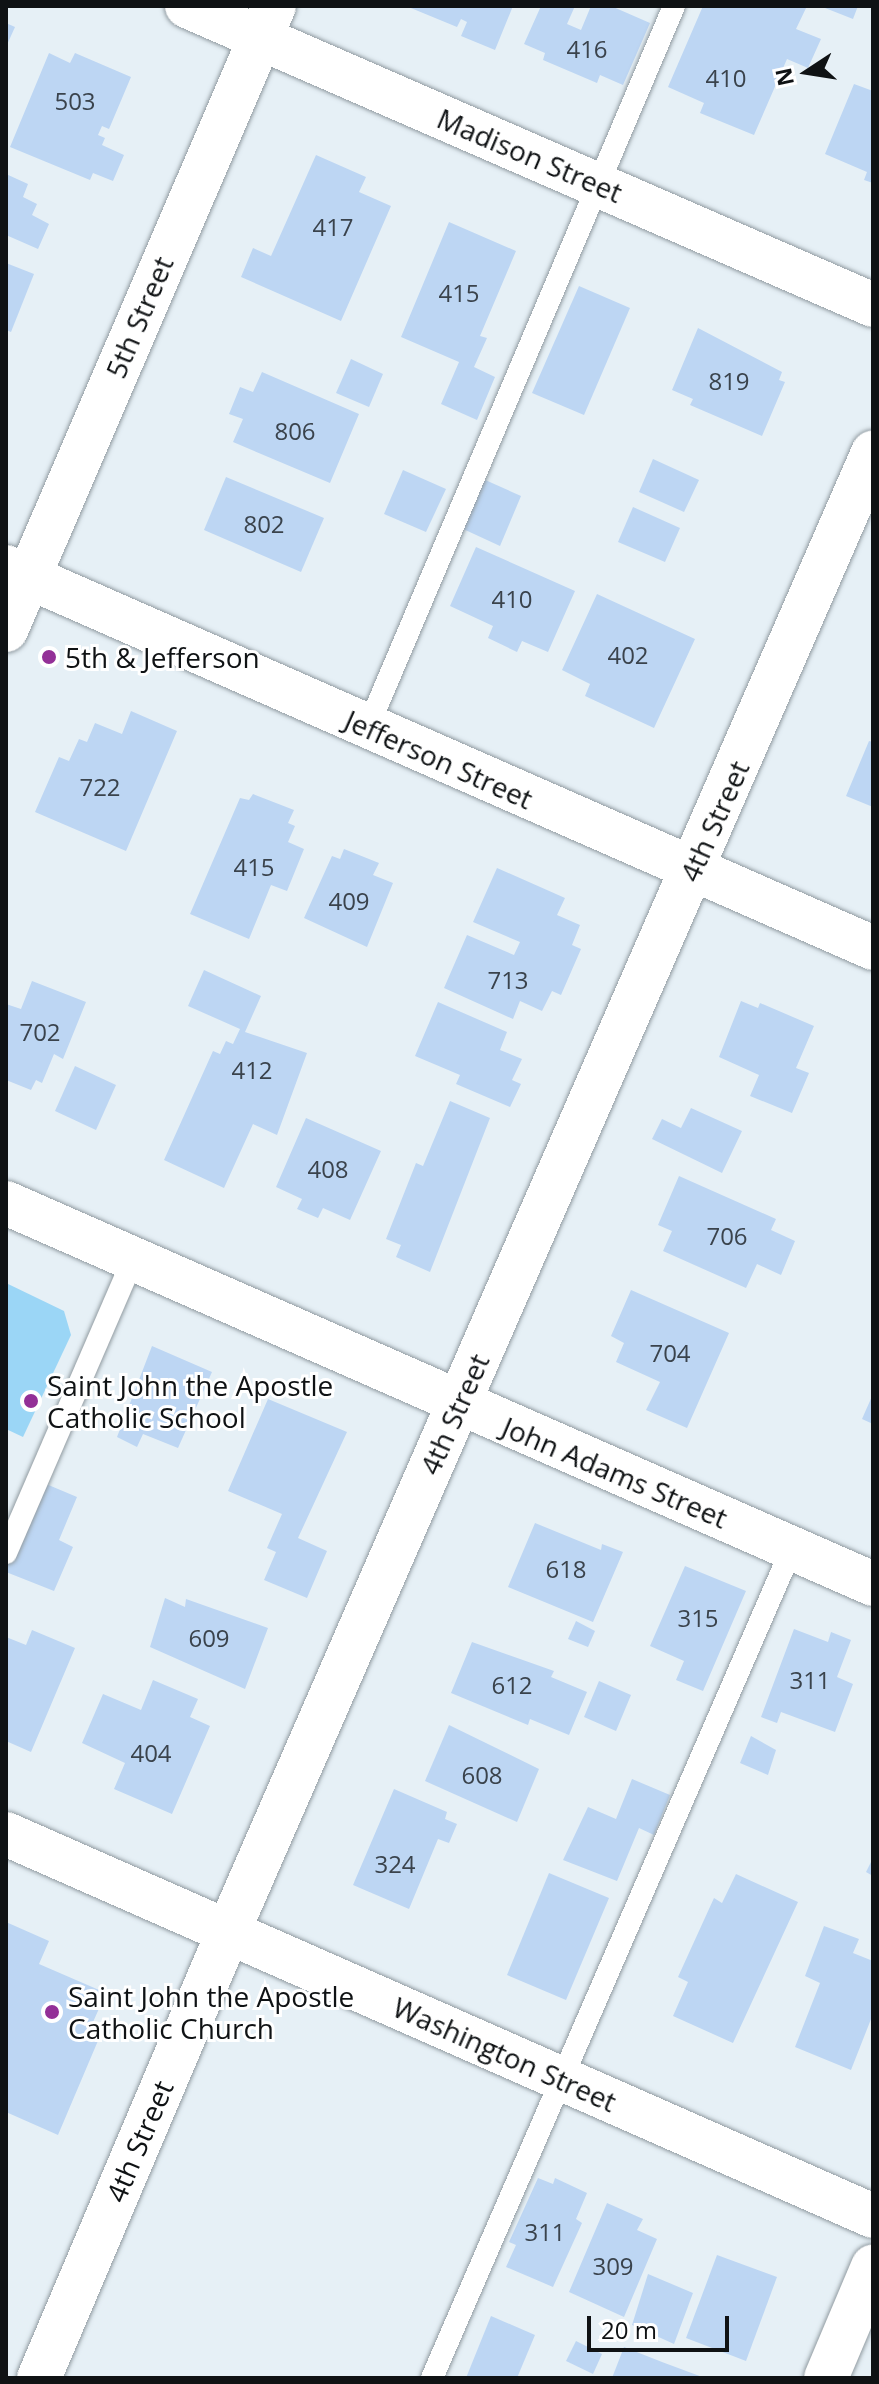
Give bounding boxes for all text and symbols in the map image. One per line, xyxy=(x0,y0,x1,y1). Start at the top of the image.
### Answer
north arrow xyxy=(767,32,847,112)
house number: 416 xyxy=(566,35,608,63)
house number: 410 xyxy=(705,64,747,92)
text: N xyxy=(767,65,800,89)
house number: 503 xyxy=(54,87,96,115)
street label: Madison Street xyxy=(432,101,628,209)
house number: 417 xyxy=(312,213,354,241)
street label: 5th Street xyxy=(98,251,180,383)
house number: 415 xyxy=(438,279,480,307)
house number: 819 xyxy=(708,367,750,395)
house number: 806 xyxy=(274,417,316,445)
house number: 802 xyxy=(243,510,285,538)
house number: 410 xyxy=(491,585,533,613)
place label: 5th & Jefferson xyxy=(65,640,260,674)
house number: 402 xyxy=(607,641,649,669)
marker: 5th & Jefferson xyxy=(40,648,58,666)
street label: Jefferson Street xyxy=(340,703,538,815)
street label: 4th Street xyxy=(672,755,756,887)
house number: 722 xyxy=(79,773,121,801)
house number: 415 xyxy=(233,853,275,881)
house number: 409 xyxy=(328,887,370,915)
house number: 713 xyxy=(487,966,529,994)
house number: 702 xyxy=(19,1018,61,1046)
house number: 412 xyxy=(231,1056,273,1084)
house number: 408 xyxy=(307,1155,349,1183)
house number: 706 xyxy=(706,1222,748,1250)
house number: 704 xyxy=(649,1339,691,1367)
street label: 4th Street xyxy=(412,1348,496,1480)
place label: Saint John the Apostle Catholic School xyxy=(47,1368,333,1434)
marker: Saint John the Apostle Catholic School xyxy=(22,1392,40,1410)
street label: John Adams Street xyxy=(497,1409,733,1535)
house number: 618 xyxy=(545,1555,587,1583)
house number: 315 xyxy=(677,1604,719,1632)
house number: 609 xyxy=(188,1624,230,1652)
house number: 311 xyxy=(789,1666,831,1694)
house number: 612 xyxy=(491,1671,533,1699)
house number: 404 xyxy=(130,1739,172,1767)
house number: 608 xyxy=(461,1761,503,1789)
house number: 324 xyxy=(374,1850,416,1878)
place label: Saint John the Apostle Catholic Church xyxy=(68,1979,354,2045)
street label: Washington Street xyxy=(388,1990,622,2118)
marker: Saint John the Apostle Catholic Church xyxy=(43,2003,61,2021)
street label: 4th Street xyxy=(98,2075,180,2207)
house number: 311 xyxy=(524,2218,566,2246)
house number: 309 xyxy=(592,2252,634,2280)
scale bar xyxy=(591,2300,733,2350)
text: 20 m xyxy=(601,2313,657,2346)

